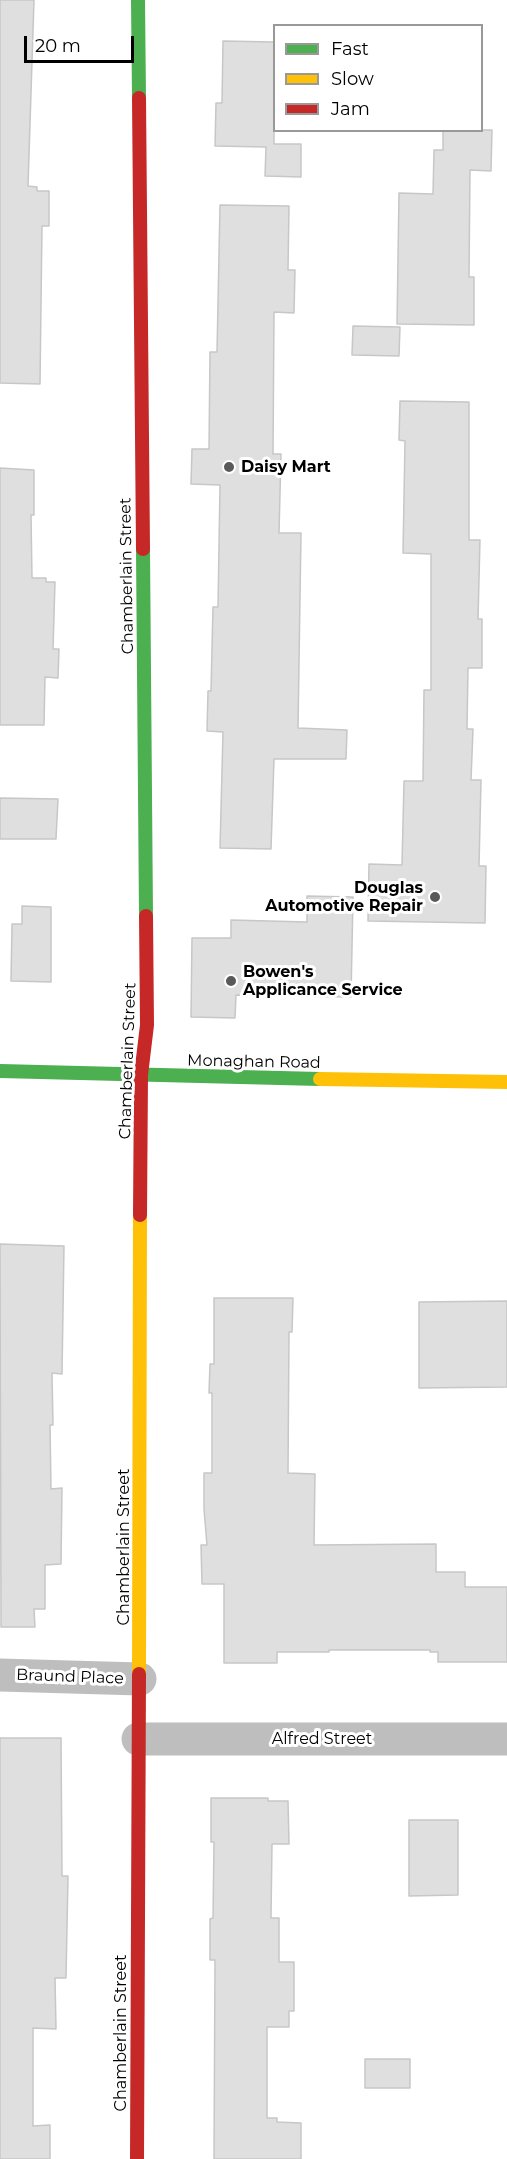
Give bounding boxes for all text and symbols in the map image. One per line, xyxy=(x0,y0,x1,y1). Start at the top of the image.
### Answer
scale bar xyxy=(27,24,136,62)
legend xyxy=(273,24,483,132)
text: 20 m xyxy=(35,35,81,57)
text: Fast xyxy=(331,38,369,60)
text: Slow xyxy=(331,68,374,90)
text: Jam xyxy=(331,98,370,120)
place label: Daisy Mart xyxy=(241,457,331,477)
marker: Daisy Mart xyxy=(222,460,236,474)
street label: Chamberlain Street xyxy=(116,497,138,655)
place label: Douglas Automotive Repair xyxy=(265,878,423,916)
marker: Douglas Automotive Repair xyxy=(428,890,442,904)
place label: Bowen's Applicance Service xyxy=(243,962,403,1000)
marker: Bowen's Applicance Service xyxy=(224,974,238,988)
street label: Chamberlain Street xyxy=(116,982,140,1140)
street label: Monaghan Road xyxy=(187,1051,321,1073)
street label: Chamberlain Street xyxy=(114,1469,134,1625)
street label: Braund Place xyxy=(16,1666,124,1688)
street label: Alfred Street xyxy=(272,1729,372,1749)
street label: Chamberlain Street xyxy=(111,1955,131,2111)

